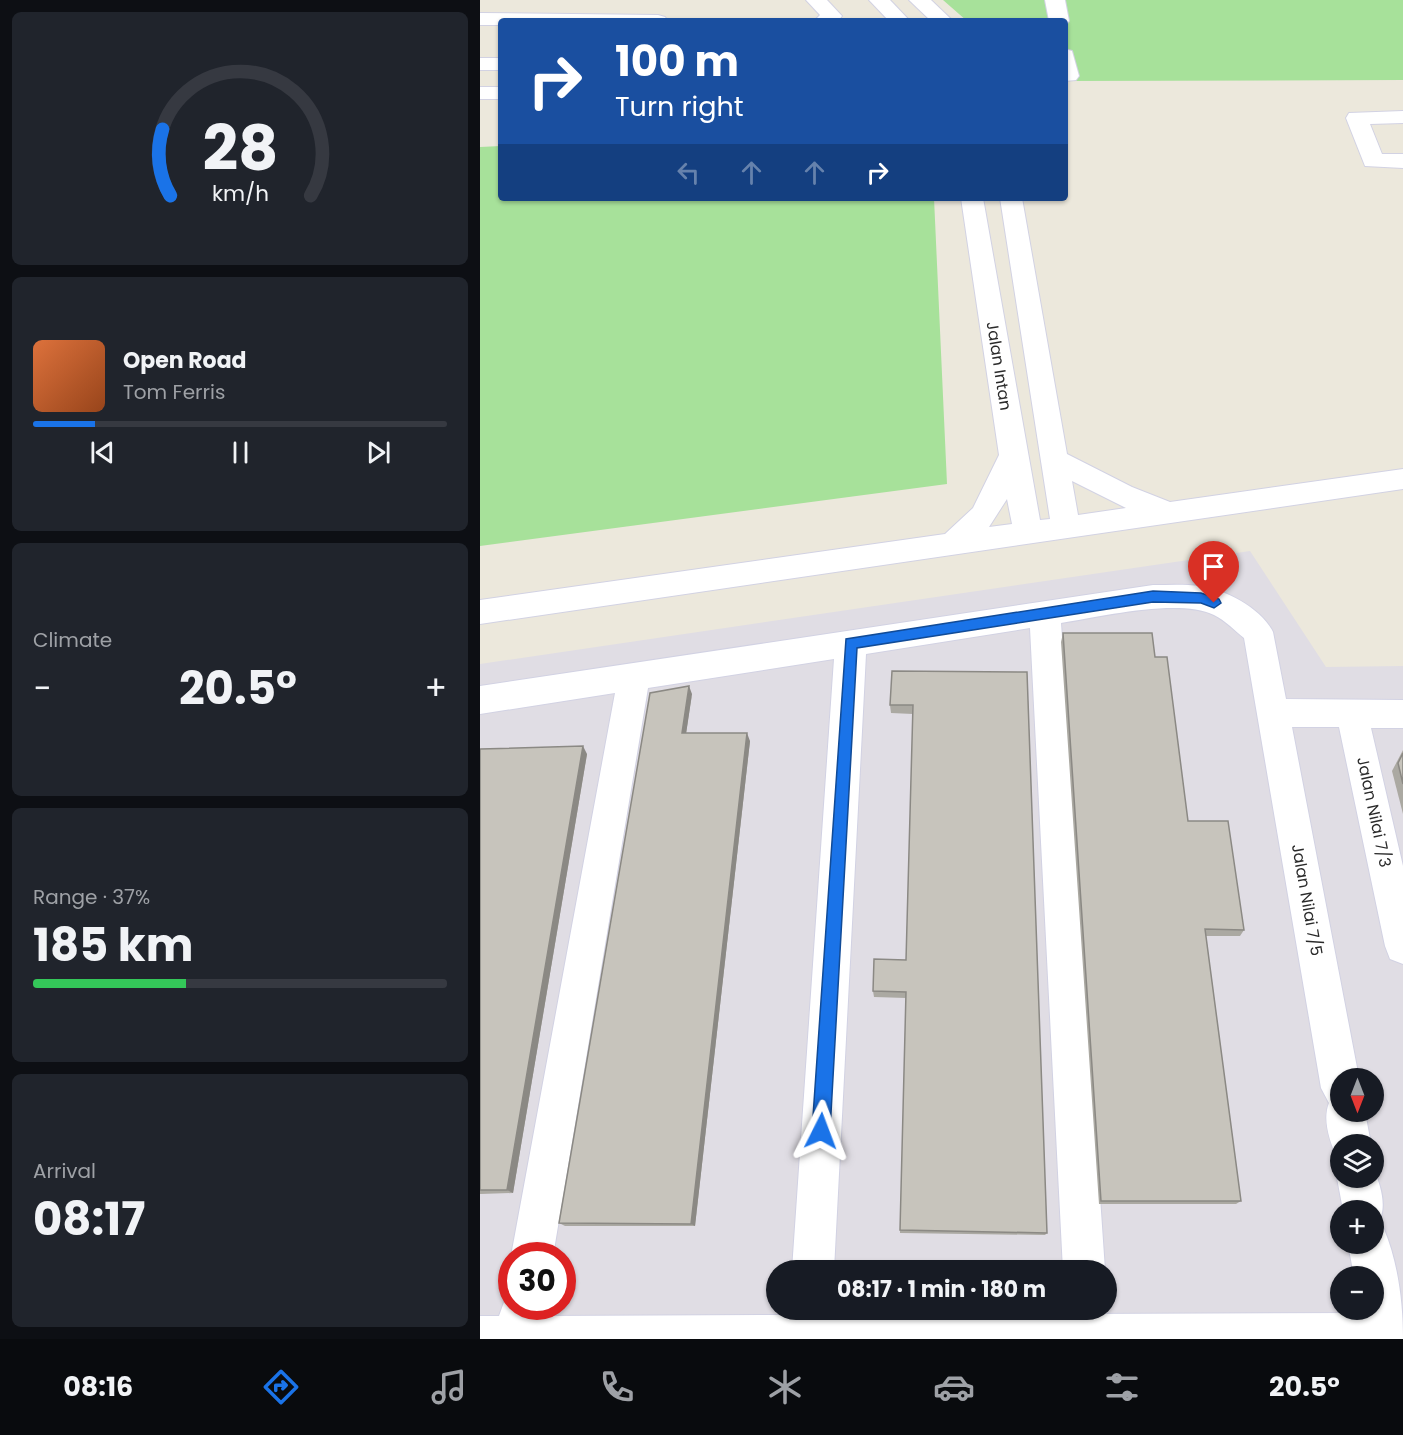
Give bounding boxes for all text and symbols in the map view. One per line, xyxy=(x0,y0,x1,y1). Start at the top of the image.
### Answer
text: 100 m xyxy=(615,32,739,91)
icon: right xyxy=(516,42,594,120)
text: Turn right xyxy=(615,88,744,125)
text: 28 xyxy=(202,104,278,192)
icon: left xyxy=(672,156,705,189)
icon: ahead xyxy=(735,156,768,189)
icon: ahead xyxy=(798,156,831,189)
icon: right xyxy=(861,156,894,189)
text: km/h xyxy=(211,178,269,209)
street label: Jalan Intan xyxy=(981,320,1017,412)
text: Open Road xyxy=(123,345,247,376)
text: Tom Ferris xyxy=(123,378,225,406)
icon: previous xyxy=(86,436,119,469)
icon: pause xyxy=(224,436,257,469)
icon: next xyxy=(362,436,395,469)
pin xyxy=(1188,541,1239,603)
icon: arrive xyxy=(1197,550,1230,583)
text: Climate xyxy=(33,626,112,654)
text: 20.5° xyxy=(179,657,297,720)
text: − xyxy=(33,665,51,712)
text: + xyxy=(424,665,447,712)
street label: Jalan Nilai 7/3 xyxy=(1351,755,1397,869)
street label: Jalan Nilai 7/5 xyxy=(1286,842,1328,958)
text: Range · 37% xyxy=(33,883,150,911)
text: 185 km xyxy=(33,914,193,977)
north arrow xyxy=(1330,1068,1384,1122)
map controls xyxy=(1330,1068,1384,1320)
position arrow xyxy=(789,1099,853,1163)
button: layers xyxy=(1330,1134,1384,1188)
text: Arrival xyxy=(33,1157,96,1185)
text: 08:17 xyxy=(33,1188,145,1251)
button: + xyxy=(1330,1200,1384,1254)
speed limit sign: 30 xyxy=(498,1242,576,1320)
button: − xyxy=(1330,1266,1384,1320)
text: 08:17 · 1 min · 180 m xyxy=(837,1274,1046,1305)
icon: directions xyxy=(260,1366,302,1408)
icon: music xyxy=(428,1366,470,1408)
icon: phone xyxy=(596,1366,638,1408)
icon: climate xyxy=(764,1366,806,1408)
icon: car xyxy=(933,1366,975,1408)
icon: filters xyxy=(1101,1366,1143,1408)
text: 08:16 xyxy=(63,1368,133,1405)
text: 20.5° xyxy=(1269,1368,1340,1405)

